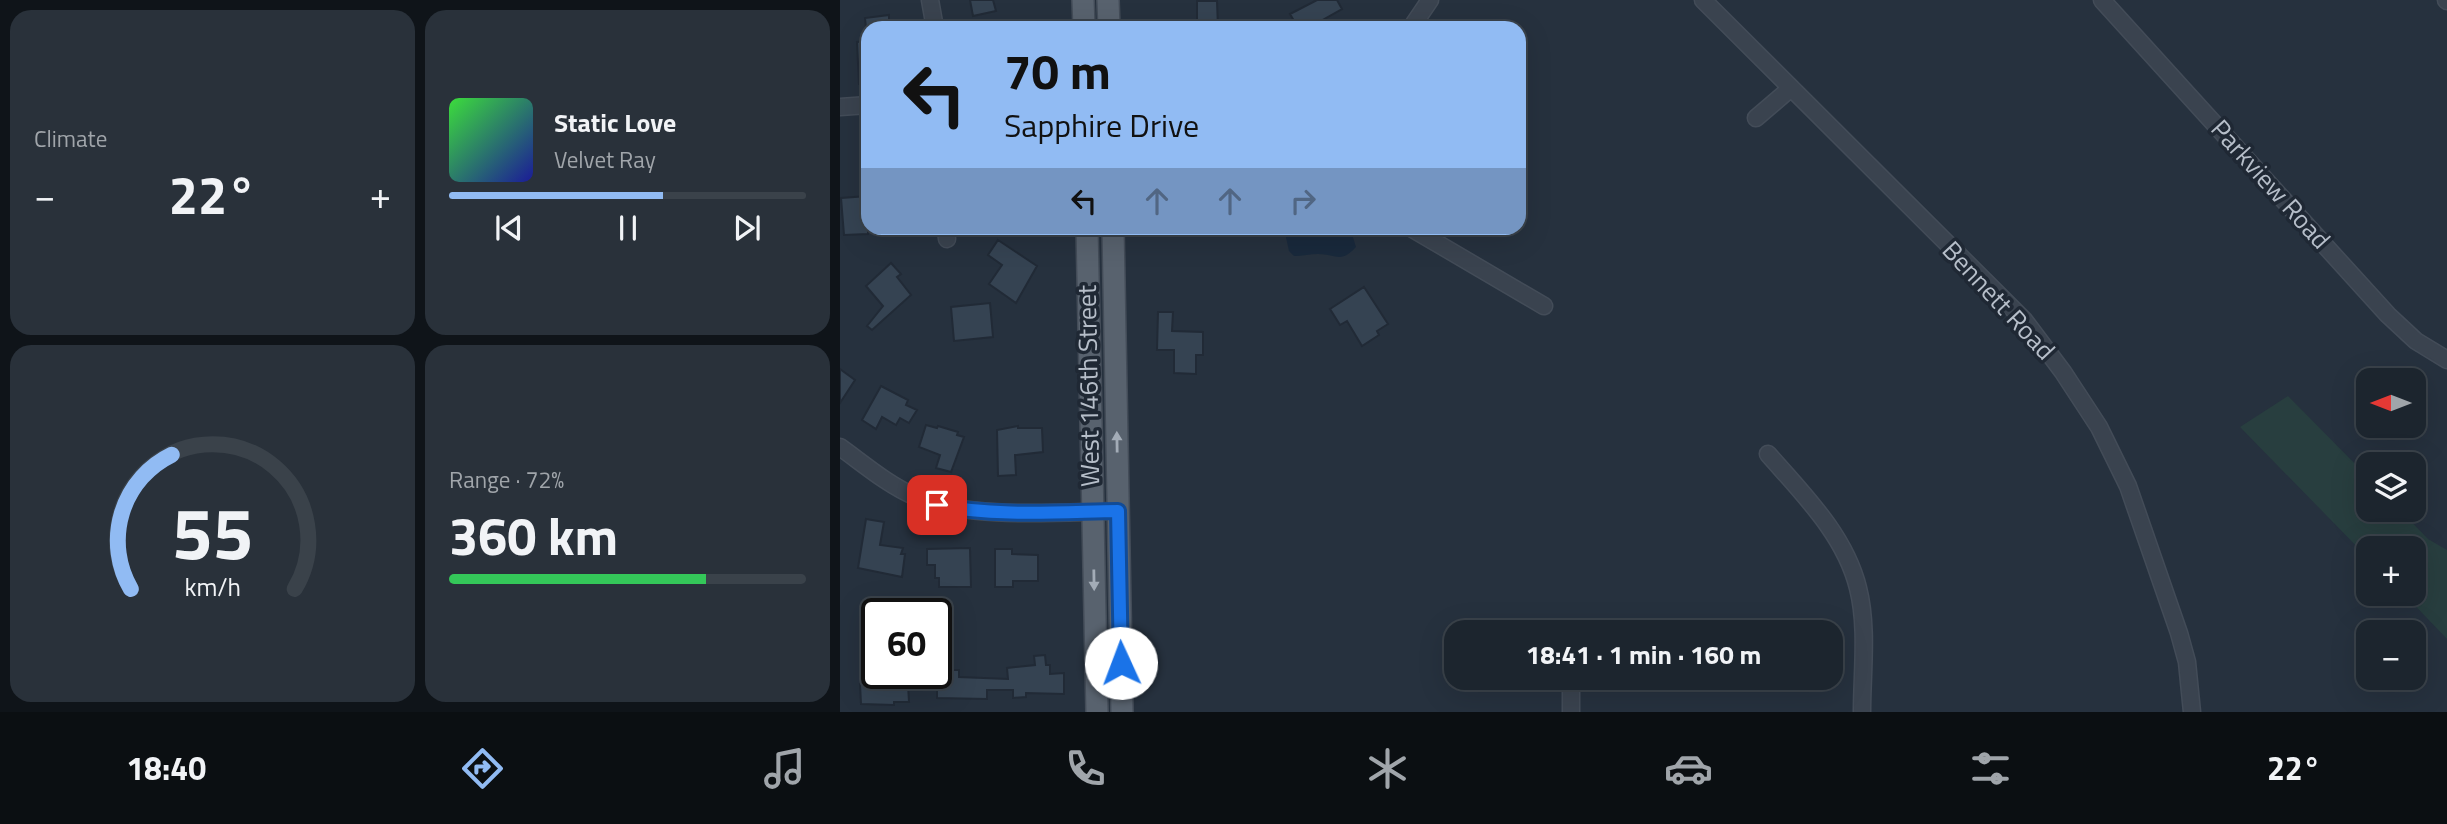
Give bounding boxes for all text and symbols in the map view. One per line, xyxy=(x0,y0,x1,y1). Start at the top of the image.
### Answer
text: 70 m xyxy=(1004,33,1111,108)
icon: left xyxy=(889,49,980,140)
text: Sapphire Drive xyxy=(1004,101,1199,149)
text: Static Love xyxy=(554,103,676,142)
street label: Parkview Road xyxy=(2202,110,2340,258)
text: Climate xyxy=(34,121,107,156)
text: Velvet Ray xyxy=(554,142,656,177)
text: 22° xyxy=(169,155,256,234)
text: − xyxy=(34,166,55,224)
text: + xyxy=(370,166,391,224)
icon: left xyxy=(1065,182,1103,220)
icon: ahead xyxy=(1138,182,1176,220)
icon: ahead xyxy=(1211,182,1249,220)
icon: right xyxy=(1284,182,1322,220)
icon: previous xyxy=(490,209,528,247)
icon: pause xyxy=(609,209,647,247)
icon: next xyxy=(728,209,766,247)
street label: Bennett Road xyxy=(1933,232,2065,368)
street label: West 146th Street xyxy=(1067,285,1109,487)
north arrow xyxy=(2356,368,2426,438)
map controls xyxy=(2356,368,2426,690)
one-way arrow xyxy=(1111,431,1123,453)
button: layers xyxy=(2356,452,2426,522)
text: Range · 72% xyxy=(449,462,564,497)
pin xyxy=(907,475,967,535)
text: 55 xyxy=(172,478,253,588)
icon: arrive xyxy=(918,486,956,524)
text: 360 km xyxy=(449,496,618,575)
button: + xyxy=(2356,536,2426,606)
text: km/h xyxy=(184,568,241,606)
one-way arrow xyxy=(1088,569,1100,591)
speed limit sign: 60 xyxy=(861,598,952,689)
button: − xyxy=(2356,620,2426,690)
position arrow xyxy=(1084,626,1158,700)
text: 18:41 · 1 min · 160 m xyxy=(1526,635,1761,674)
text: 18:40 xyxy=(126,744,206,792)
icon: directions xyxy=(458,744,507,793)
icon: music xyxy=(760,744,809,793)
icon: phone xyxy=(1061,744,1110,793)
icon: climate xyxy=(1363,744,1412,793)
icon: car xyxy=(1664,744,1713,793)
icon: filters xyxy=(1966,744,2015,793)
text: 22° xyxy=(2267,744,2321,792)

